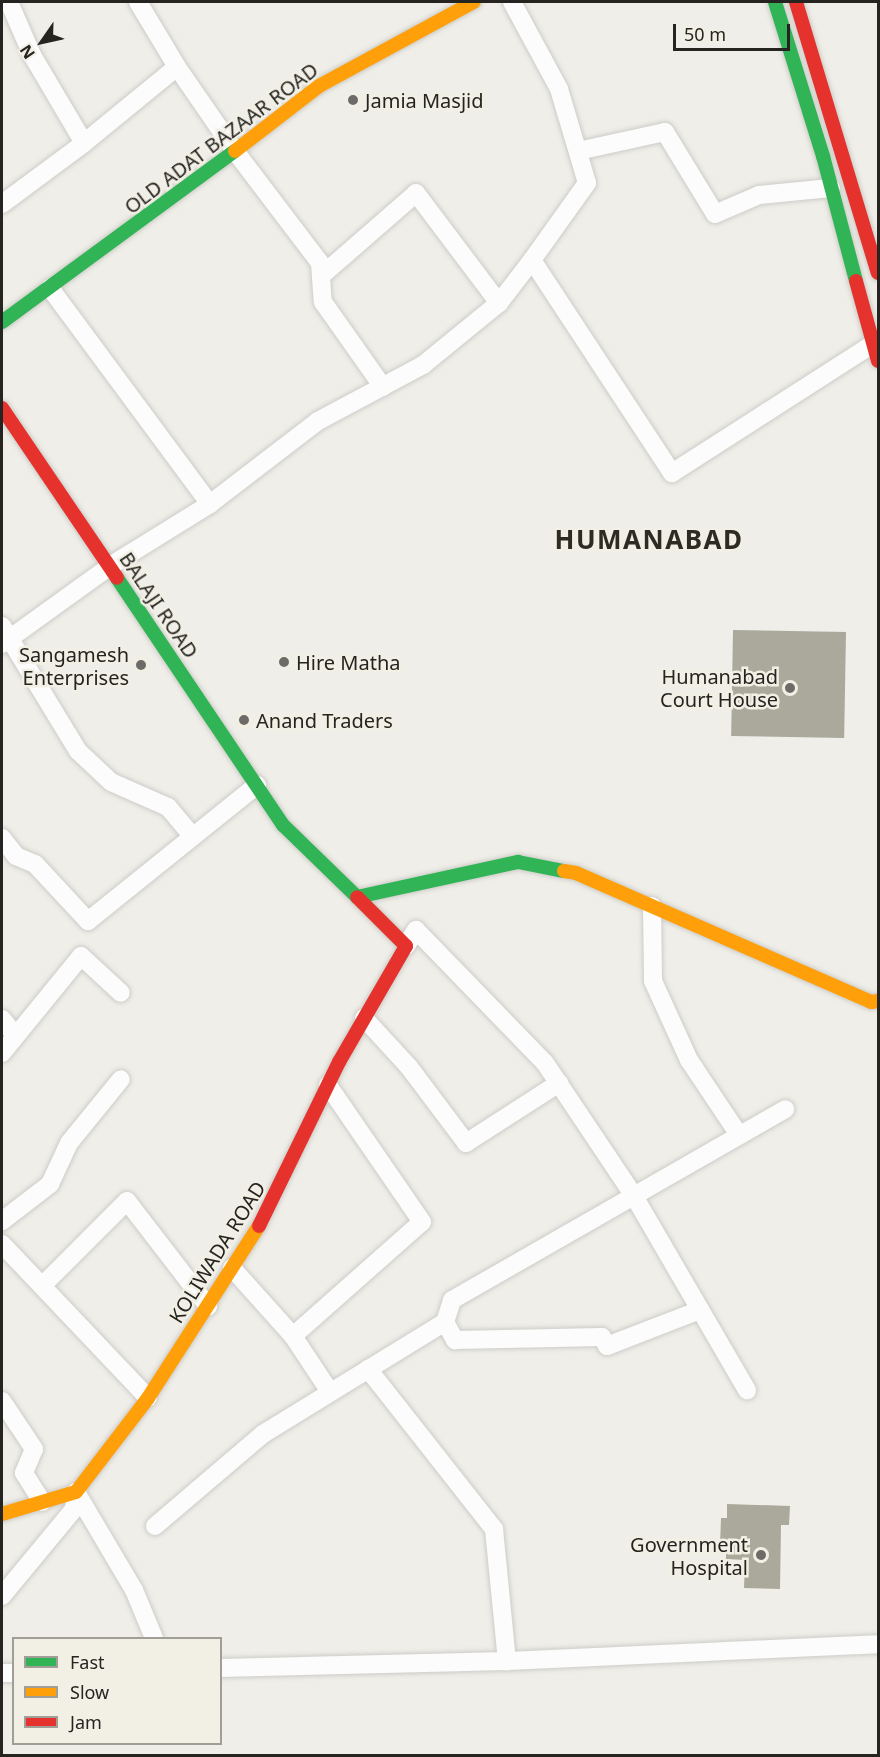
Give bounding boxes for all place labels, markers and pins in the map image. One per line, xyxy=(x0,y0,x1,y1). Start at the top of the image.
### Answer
place label: Jamia Masjid xyxy=(365,88,484,112)
marker: Jamia Masjid xyxy=(346,93,360,107)
place label: Sangamesh Enterprises xyxy=(19,642,129,689)
place label: Hire Matha xyxy=(296,650,400,674)
marker: Hire Matha xyxy=(277,655,291,669)
marker: Sangamesh Enterprises xyxy=(134,658,148,672)
place label: Humanabad Court House xyxy=(660,664,778,711)
marker: Humanabad Court House xyxy=(783,681,797,695)
place label: Anand Traders xyxy=(256,708,393,732)
marker: Anand Traders xyxy=(237,713,251,727)
place label: Government Hospital xyxy=(630,1532,748,1579)
marker: Government Hospital xyxy=(752,1546,770,1564)

